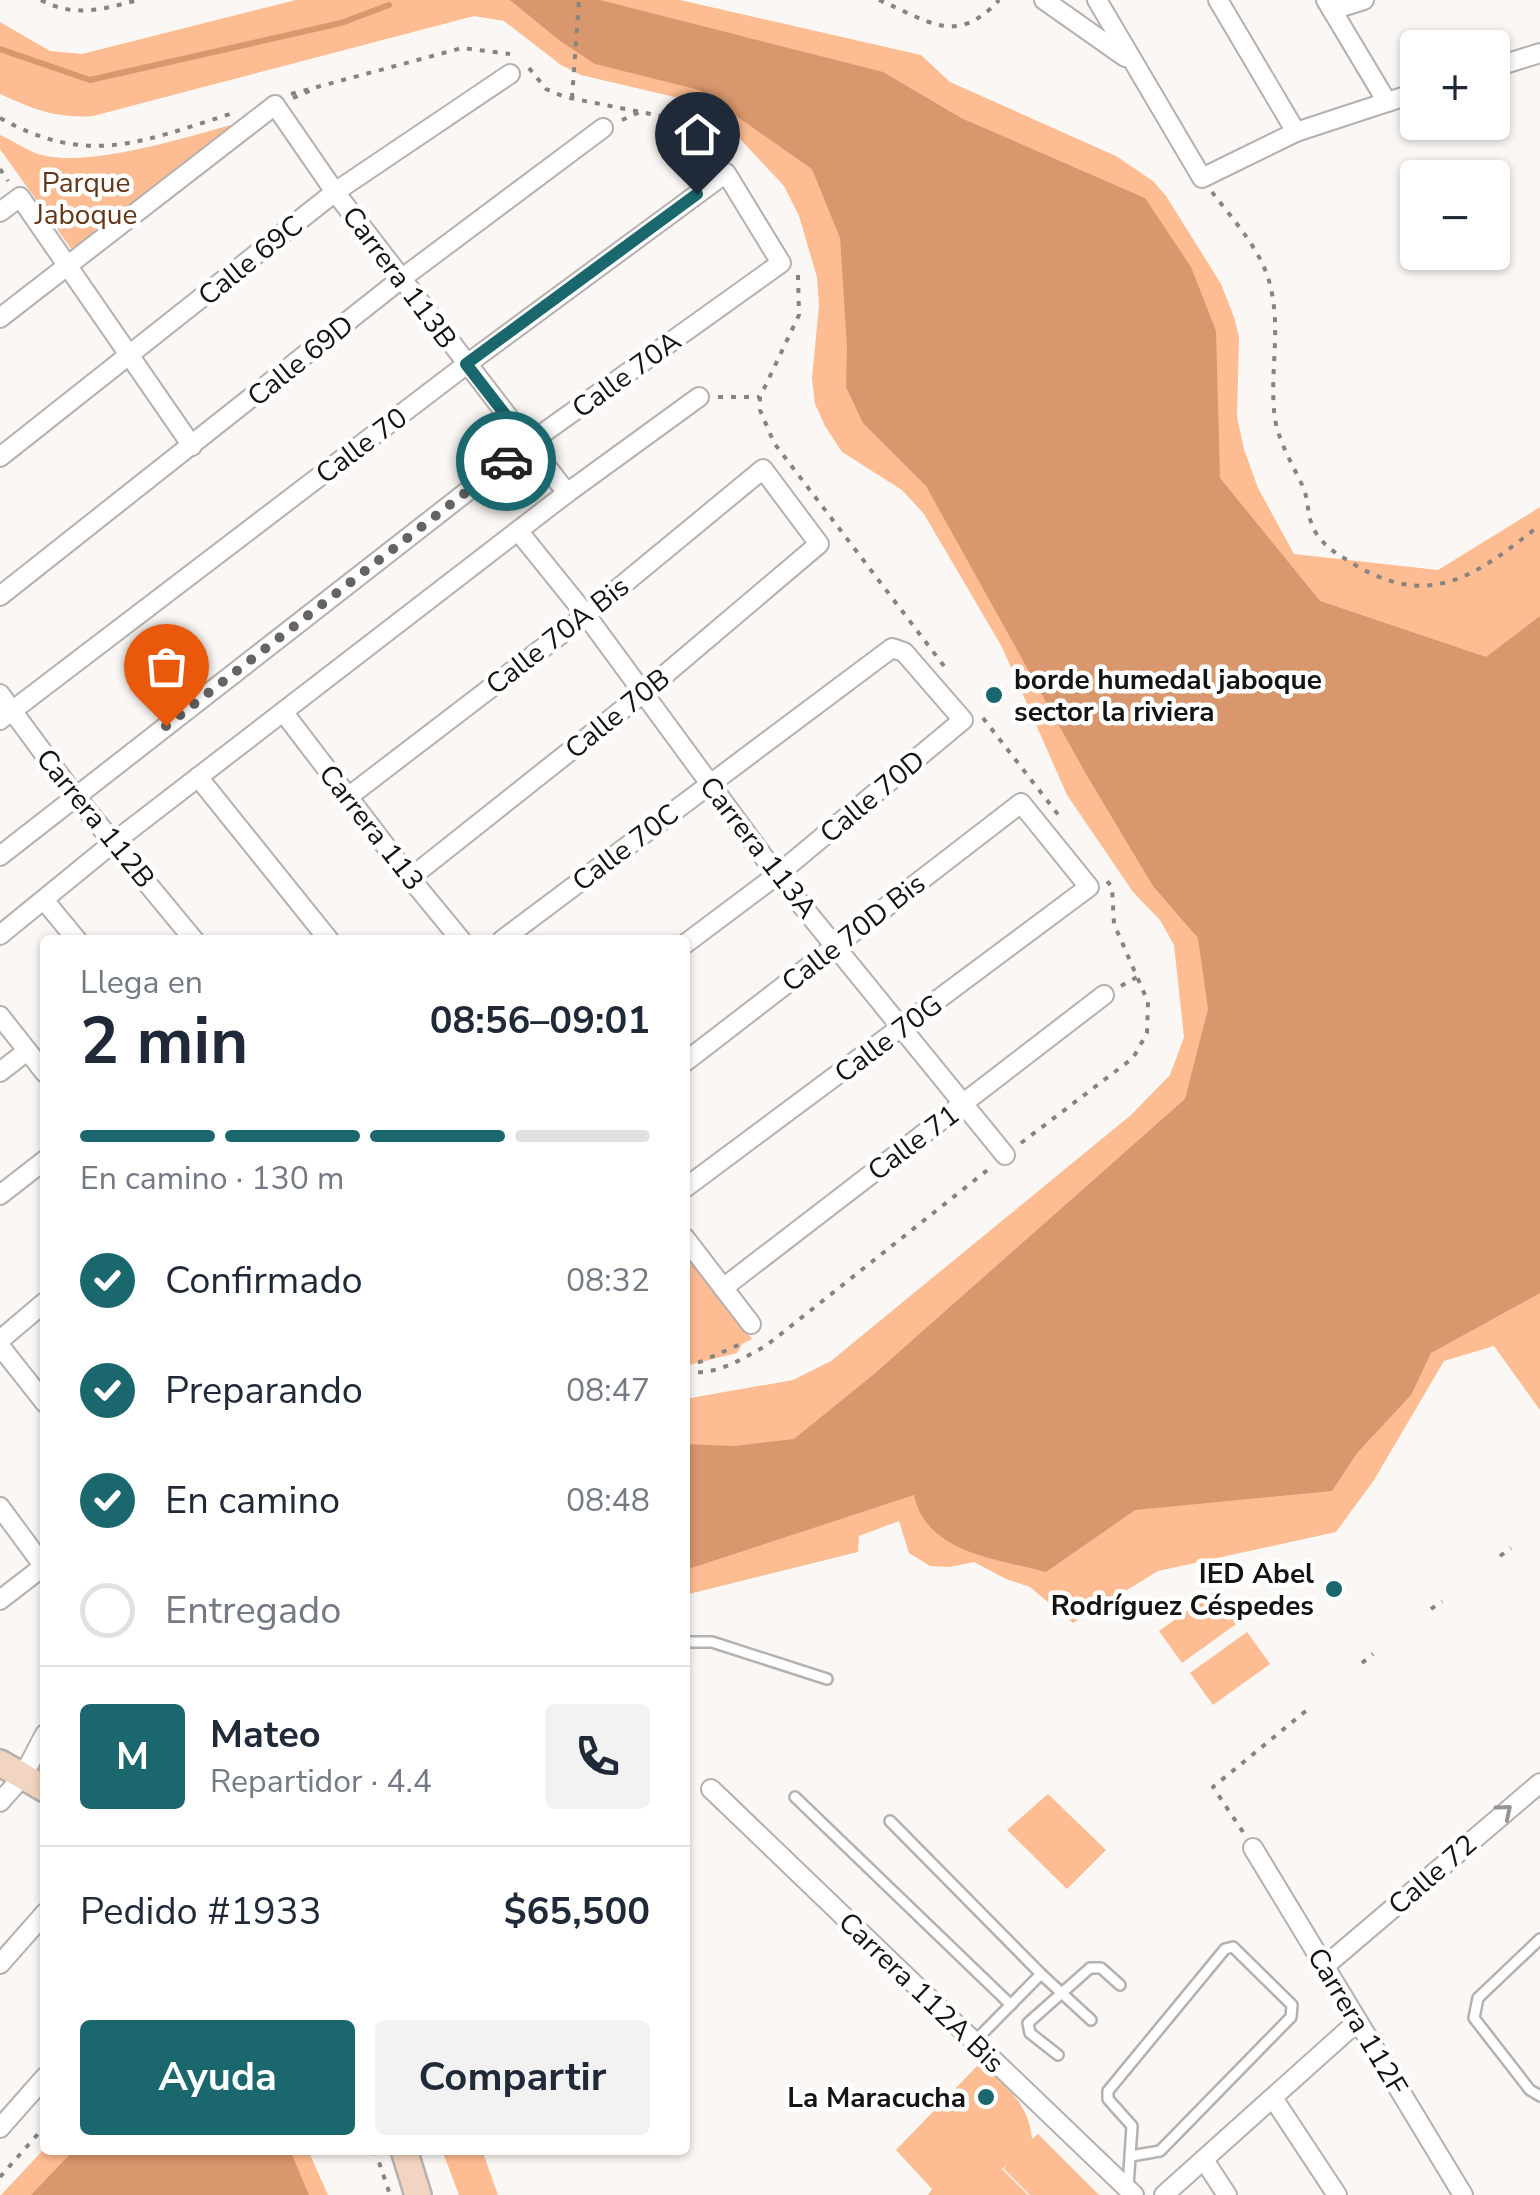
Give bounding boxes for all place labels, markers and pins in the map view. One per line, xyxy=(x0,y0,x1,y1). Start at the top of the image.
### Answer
pin xyxy=(655,92,740,195)
pin xyxy=(124,624,209,727)
place label: borde humedal jaboque sector la riviera xyxy=(1014,661,1322,731)
marker: borde humedal jaboque sector la riviera xyxy=(983,684,1005,706)
place label: IED Abel Rodríguez Céspedes xyxy=(1051,1555,1314,1625)
marker: IED Abel Rodríguez Céspedes xyxy=(1323,1578,1345,1600)
place label: La Maracucha xyxy=(787,2079,966,2117)
marker: La Maracucha xyxy=(975,2086,997,2108)

